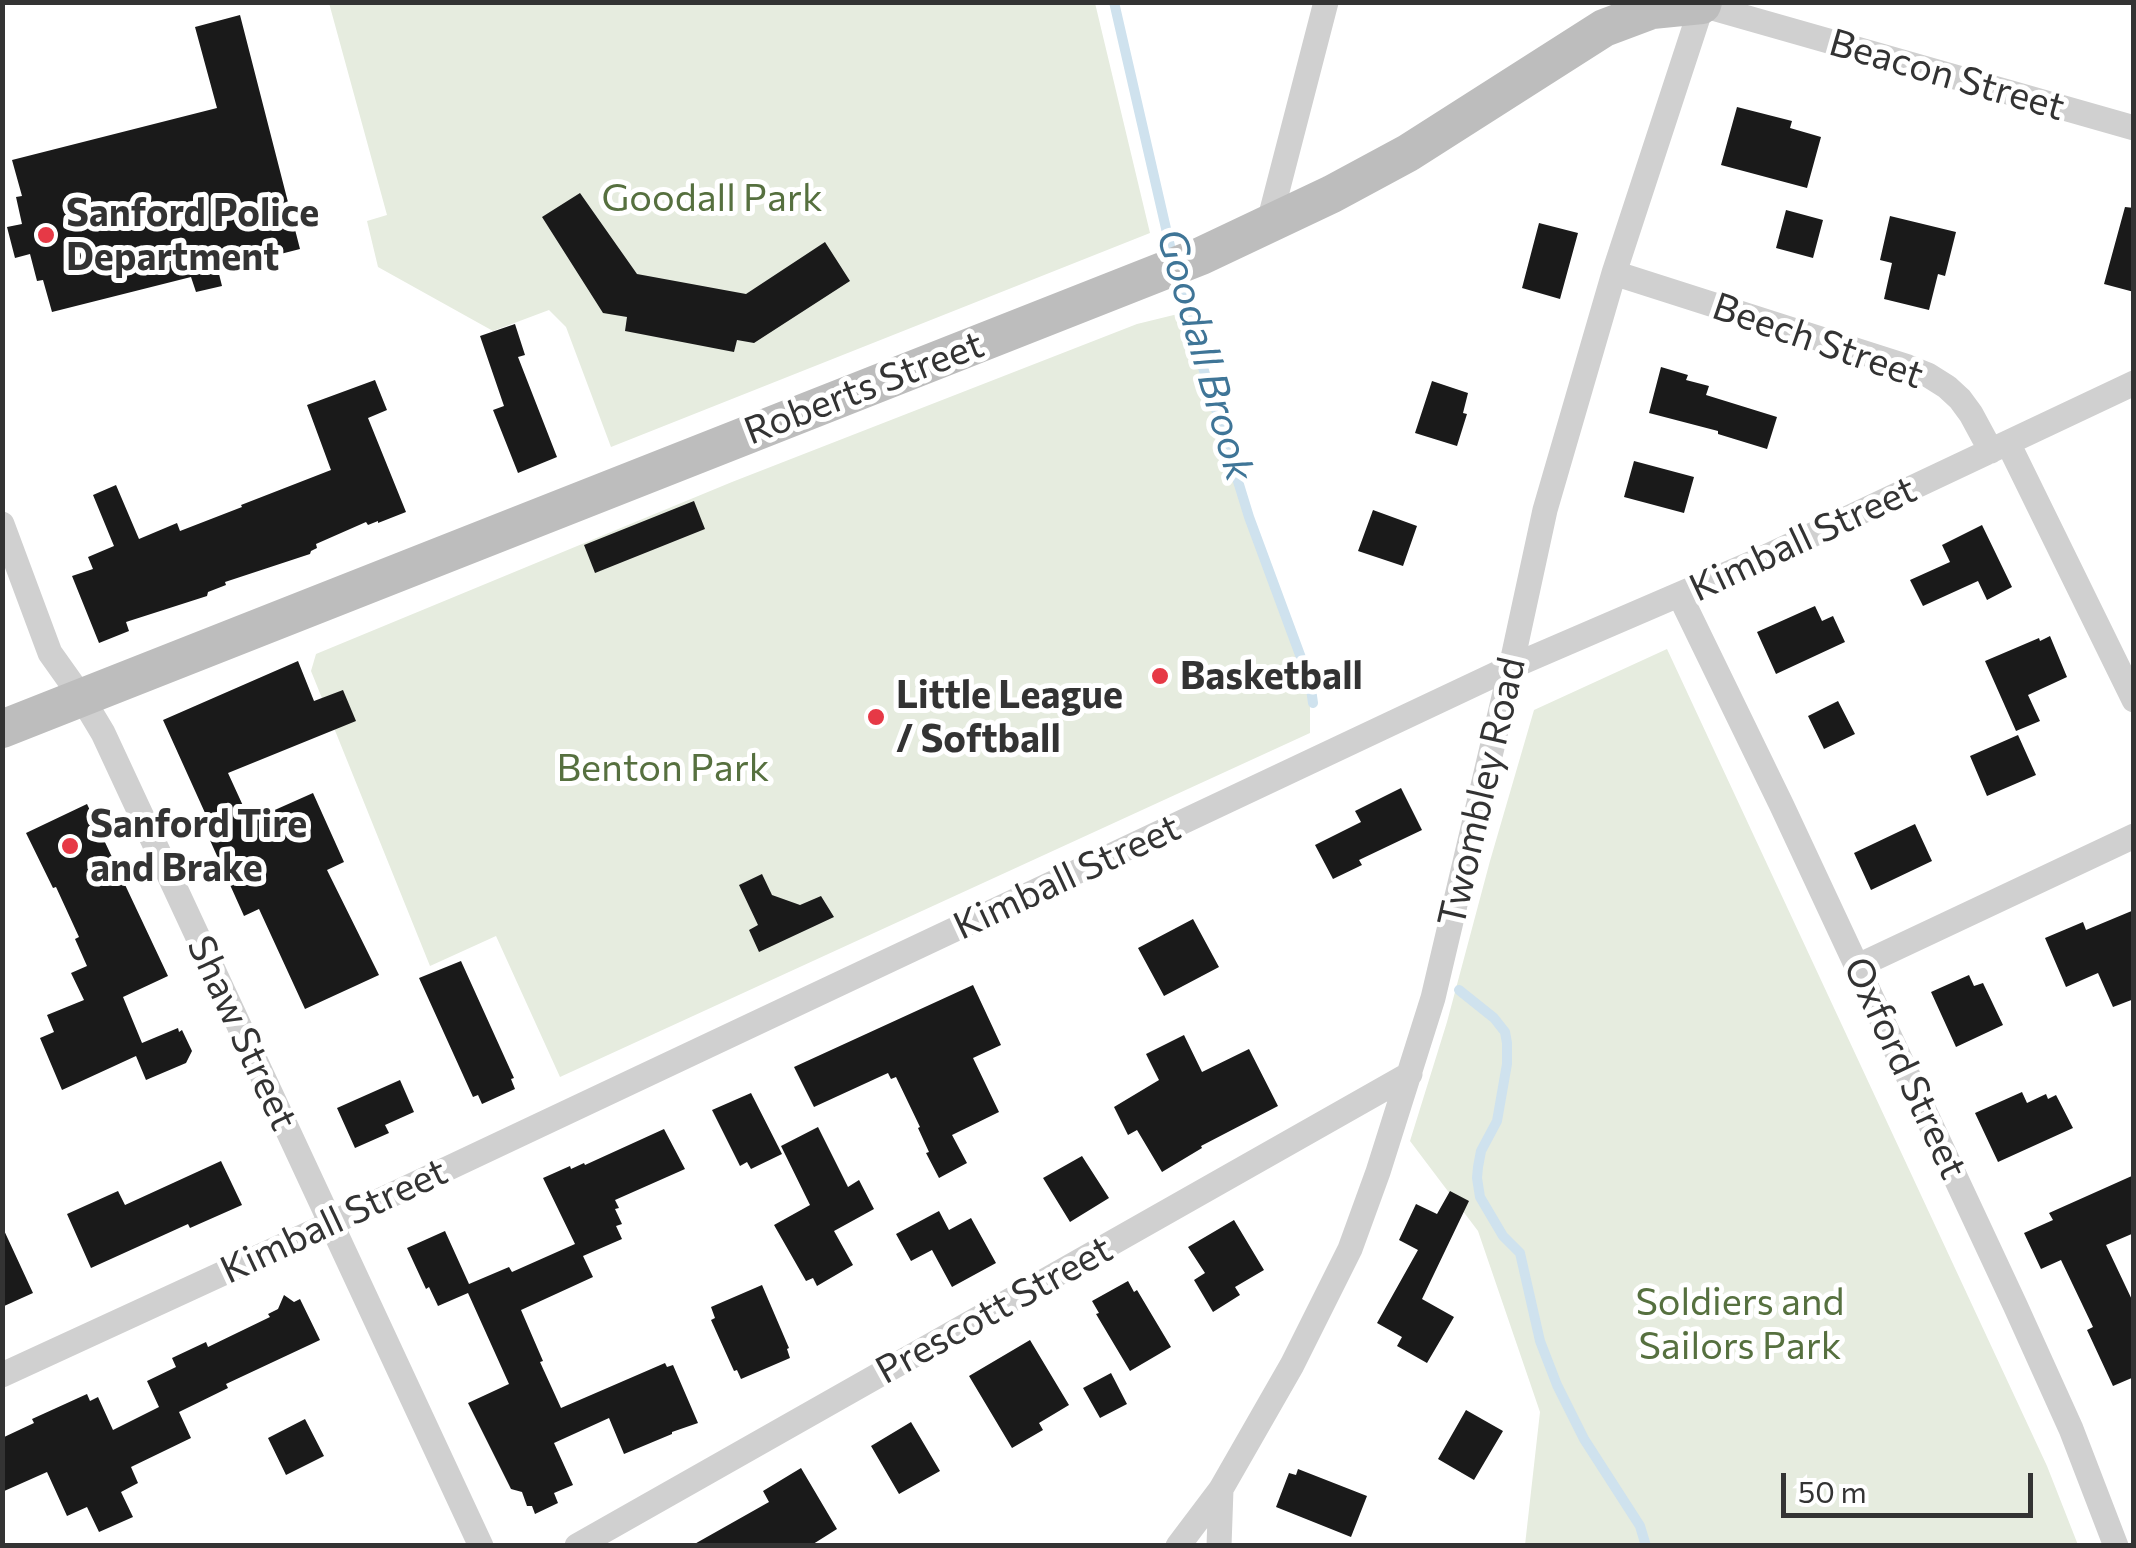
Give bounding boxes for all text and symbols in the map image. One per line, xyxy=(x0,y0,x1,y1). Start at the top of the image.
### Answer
street label: Beacon Street xyxy=(1824,20,2070,130)
park label: Goodall Park xyxy=(601,175,823,221)
place label: Sanford Police Department xyxy=(66,190,319,280)
marker: Sanford Police Department xyxy=(35,224,57,246)
water label: Goodall Brook xyxy=(1146,224,1264,486)
street label: Beech Street xyxy=(1707,284,1929,398)
street label: Roberts Street xyxy=(738,322,990,454)
street label: Kimball Street xyxy=(1682,467,1924,611)
place label: Basketball xyxy=(1180,653,1363,699)
street label: Twombley Road xyxy=(1429,653,1535,931)
marker: Basketball xyxy=(1149,665,1171,687)
place label: Little League / Softball xyxy=(896,672,1123,762)
marker: Little League / Softball xyxy=(865,706,887,728)
park label: Benton Park xyxy=(557,745,769,791)
place label: Sanford Tire and Brake xyxy=(90,801,307,891)
street label: Kimball Street xyxy=(946,805,1188,949)
marker: Sanford Tire and Brake xyxy=(59,835,81,857)
street label: Shaw Street xyxy=(177,929,307,1137)
street label: Oxford Street xyxy=(1834,950,1976,1186)
street label: Kimball Street xyxy=(213,1149,455,1293)
street label: Prescott Street xyxy=(868,1226,1120,1394)
park label: Soldiers and Sailors Park xyxy=(1635,1279,1845,1368)
scale bar xyxy=(1786,1453,2038,1515)
text: 50 m xyxy=(1798,1472,1867,1509)

